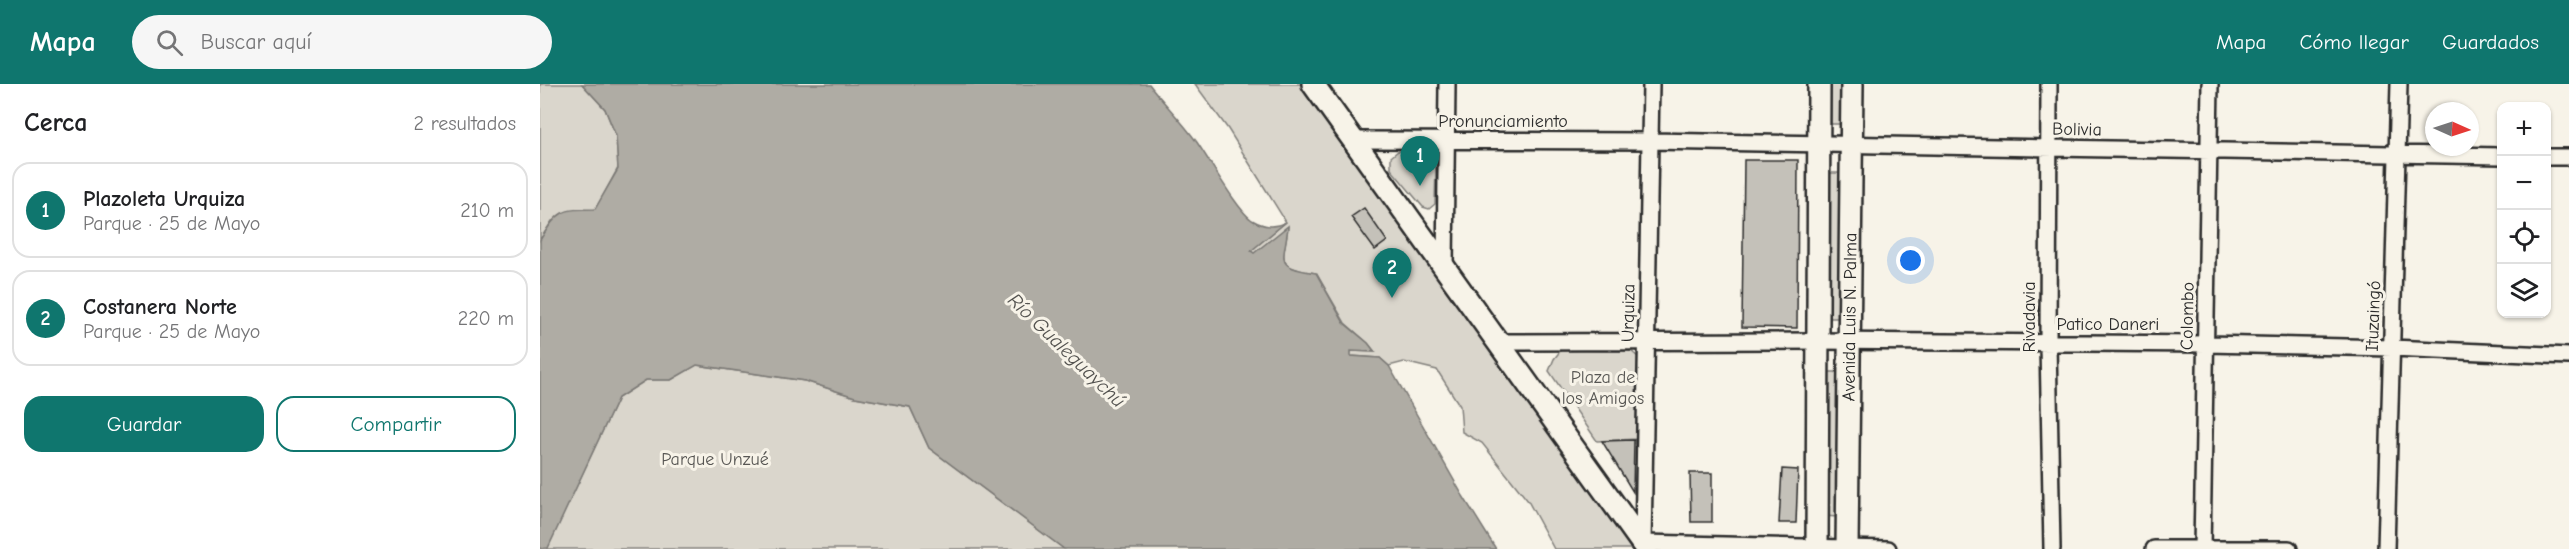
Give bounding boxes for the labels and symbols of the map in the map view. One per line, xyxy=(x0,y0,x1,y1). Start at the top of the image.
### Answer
north arrow xyxy=(2425,102,2479,156)
street label: Pronunciamiento xyxy=(1438,111,1568,132)
street label: Bolivia xyxy=(2052,119,2102,140)
pin: 1 xyxy=(1400,136,1440,186)
street label: Avenida Luis N. Palma xyxy=(1839,233,1861,401)
your location xyxy=(1896,246,1925,275)
pin: 2 xyxy=(1372,248,1412,298)
street label: Ituzaingó xyxy=(2362,280,2385,352)
street label: Rivadavia xyxy=(2019,282,2040,353)
street label: Colombo xyxy=(2176,282,2199,350)
street label: Urquiza xyxy=(1617,284,1640,342)
water label: Río Gualeguaychú xyxy=(1003,289,1130,412)
street label: Patico Daneri xyxy=(2057,314,2159,335)
park label: Plaza de los Amigos xyxy=(1562,367,1644,409)
park label: Parque Unzué xyxy=(661,449,769,470)

